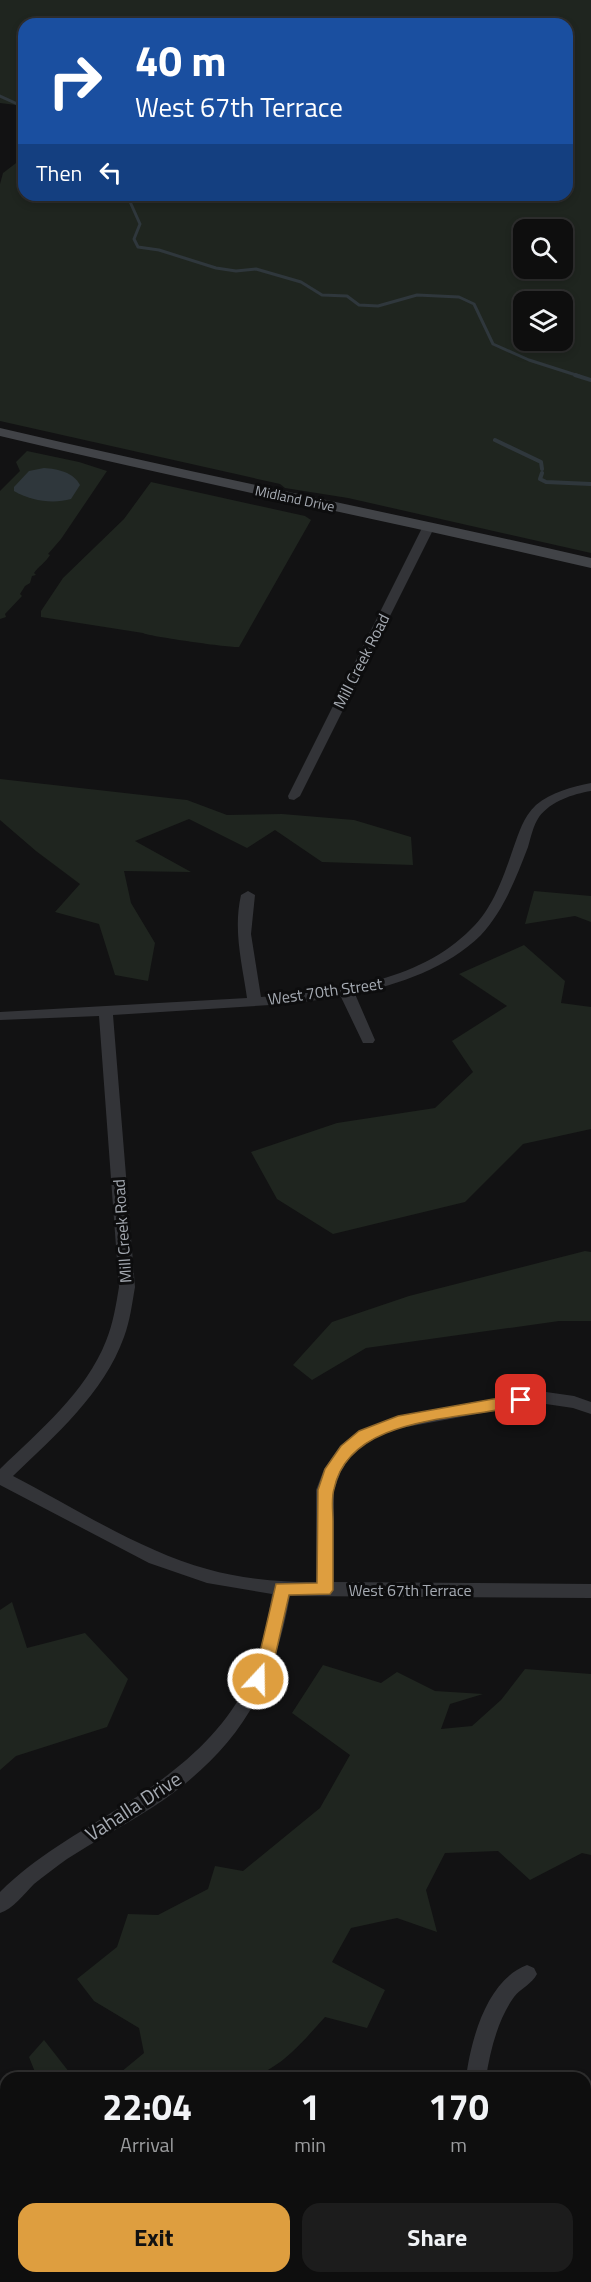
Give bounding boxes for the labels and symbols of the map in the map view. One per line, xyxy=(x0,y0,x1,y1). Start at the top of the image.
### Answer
street label: Midland Drive xyxy=(253,479,337,517)
street label: Mill Creek Road xyxy=(327,609,395,713)
street label: West 70th Street xyxy=(266,971,384,1011)
street label: Mill Creek Road xyxy=(106,1178,138,1284)
pin xyxy=(495,1374,546,1425)
street label: West 67th Terrace xyxy=(348,1578,472,1602)
position arrow xyxy=(226,1647,290,1711)
street label: Vahalla Drive xyxy=(79,1763,187,1849)

